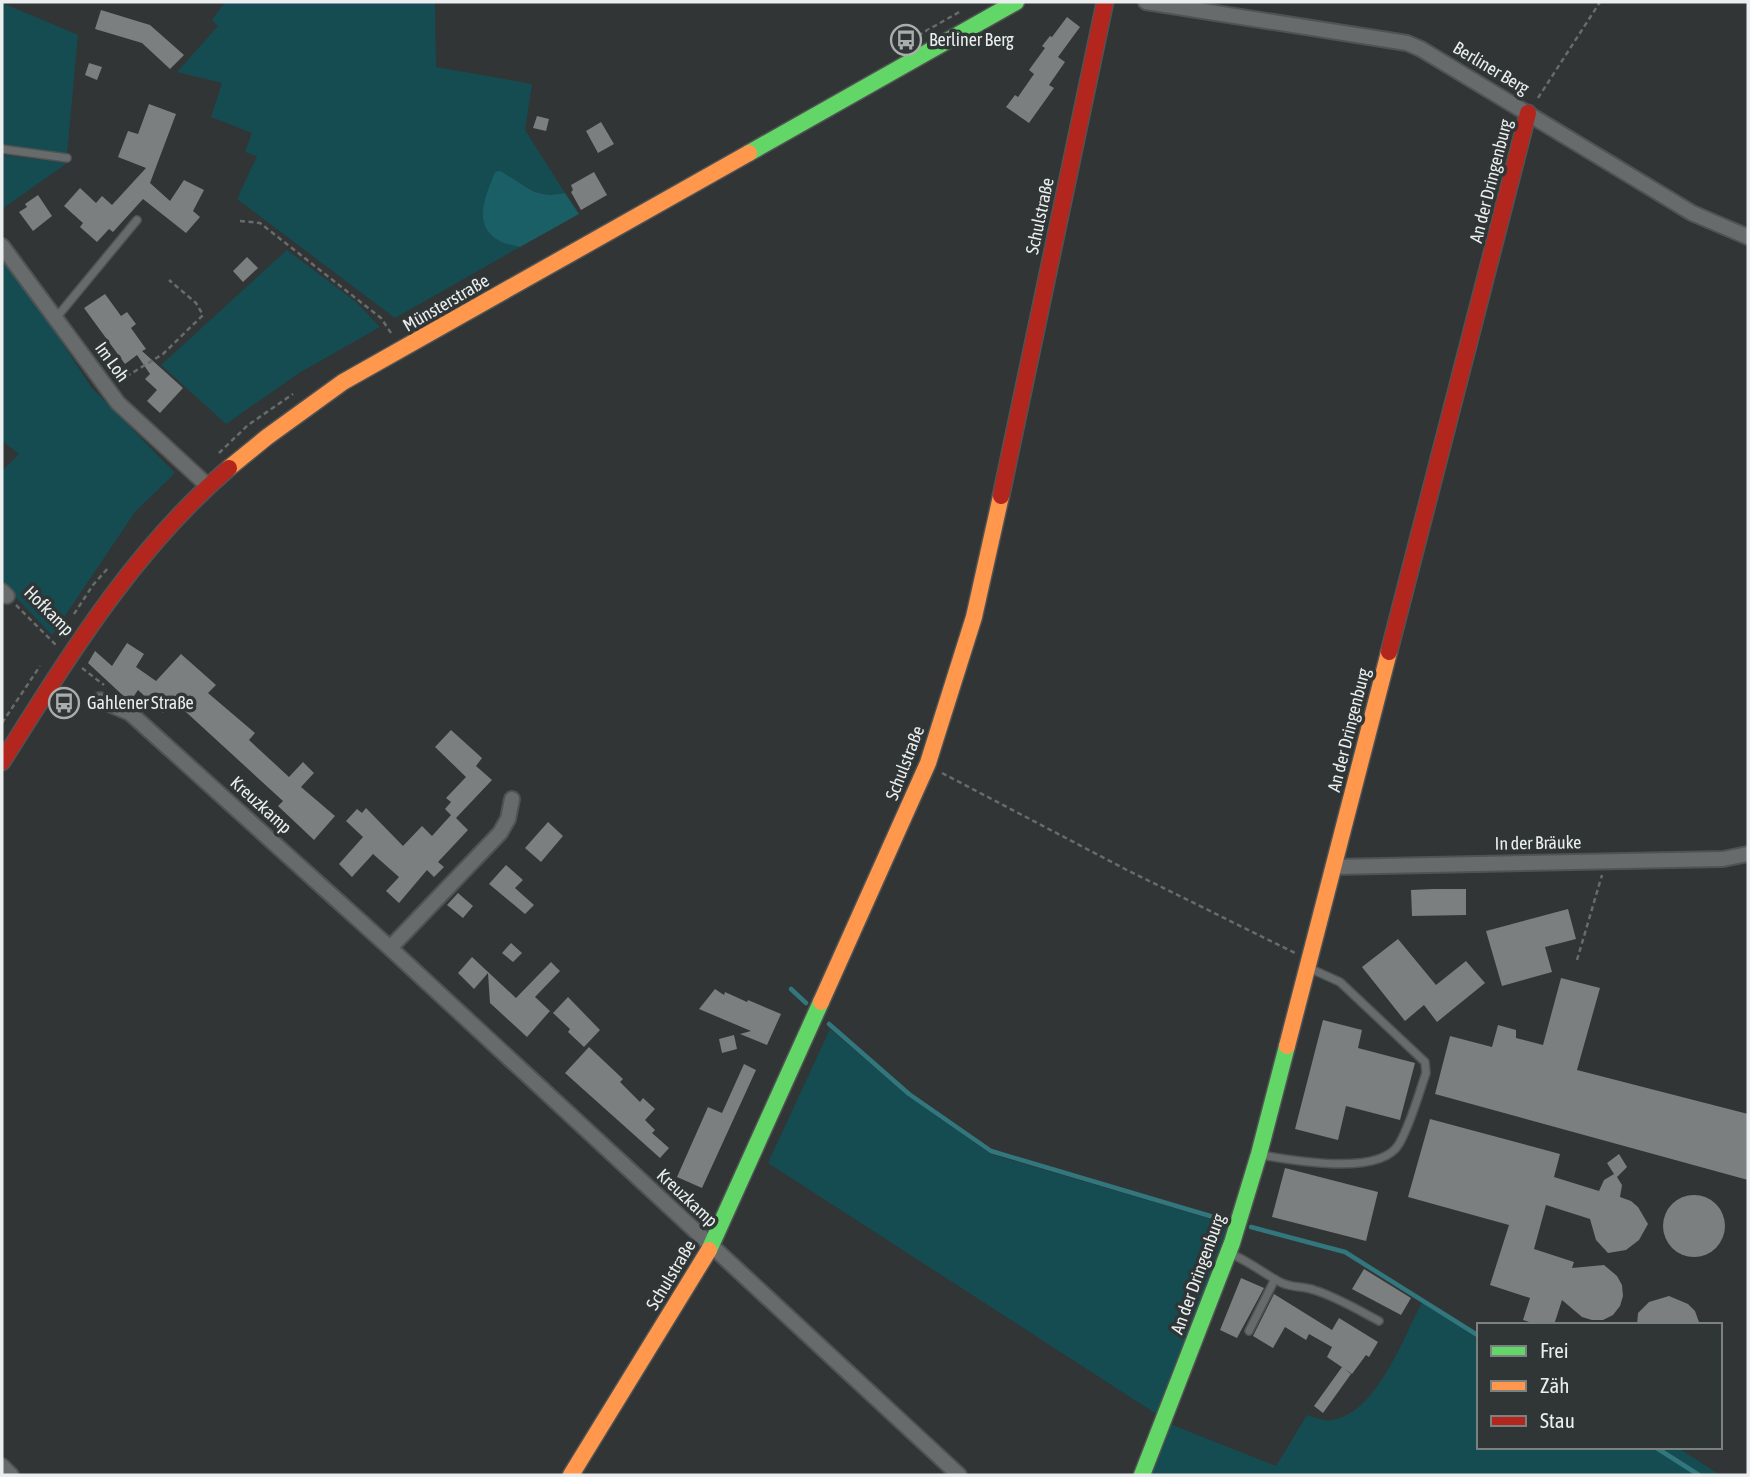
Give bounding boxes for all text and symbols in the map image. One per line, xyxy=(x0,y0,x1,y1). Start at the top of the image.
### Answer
bus stop icon: Berliner Berg xyxy=(889,23,923,57)
place label: Berliner Berg xyxy=(929,29,1014,50)
street label: Berliner Berg xyxy=(1449,37,1533,99)
street label: An der Dringenburg xyxy=(1465,117,1516,245)
street label: Schulstraße xyxy=(1021,176,1058,256)
street label: Münsterstraße xyxy=(399,270,492,336)
street label: Im Loh xyxy=(91,338,134,386)
street label: Hofkamp xyxy=(20,581,79,640)
street label: An der Dringenburg xyxy=(1323,666,1374,794)
bus stop icon: Gahlener Straße xyxy=(47,686,81,720)
place label: Gahlener Straße xyxy=(87,692,194,713)
street label: Schulstraße xyxy=(881,723,928,803)
street label: Kreuzkamp xyxy=(226,772,296,838)
street label: In der Bräuke xyxy=(1495,831,1581,854)
street label: Kreuzkamp xyxy=(653,1164,722,1231)
street label: An der Dringenburg xyxy=(1166,1210,1229,1337)
street label: Schulstraße xyxy=(642,1236,700,1314)
legend xyxy=(1477,1323,1722,1449)
text: Frei xyxy=(1540,1338,1569,1362)
text: Zäh xyxy=(1540,1373,1569,1397)
text: Stau xyxy=(1540,1408,1575,1432)

